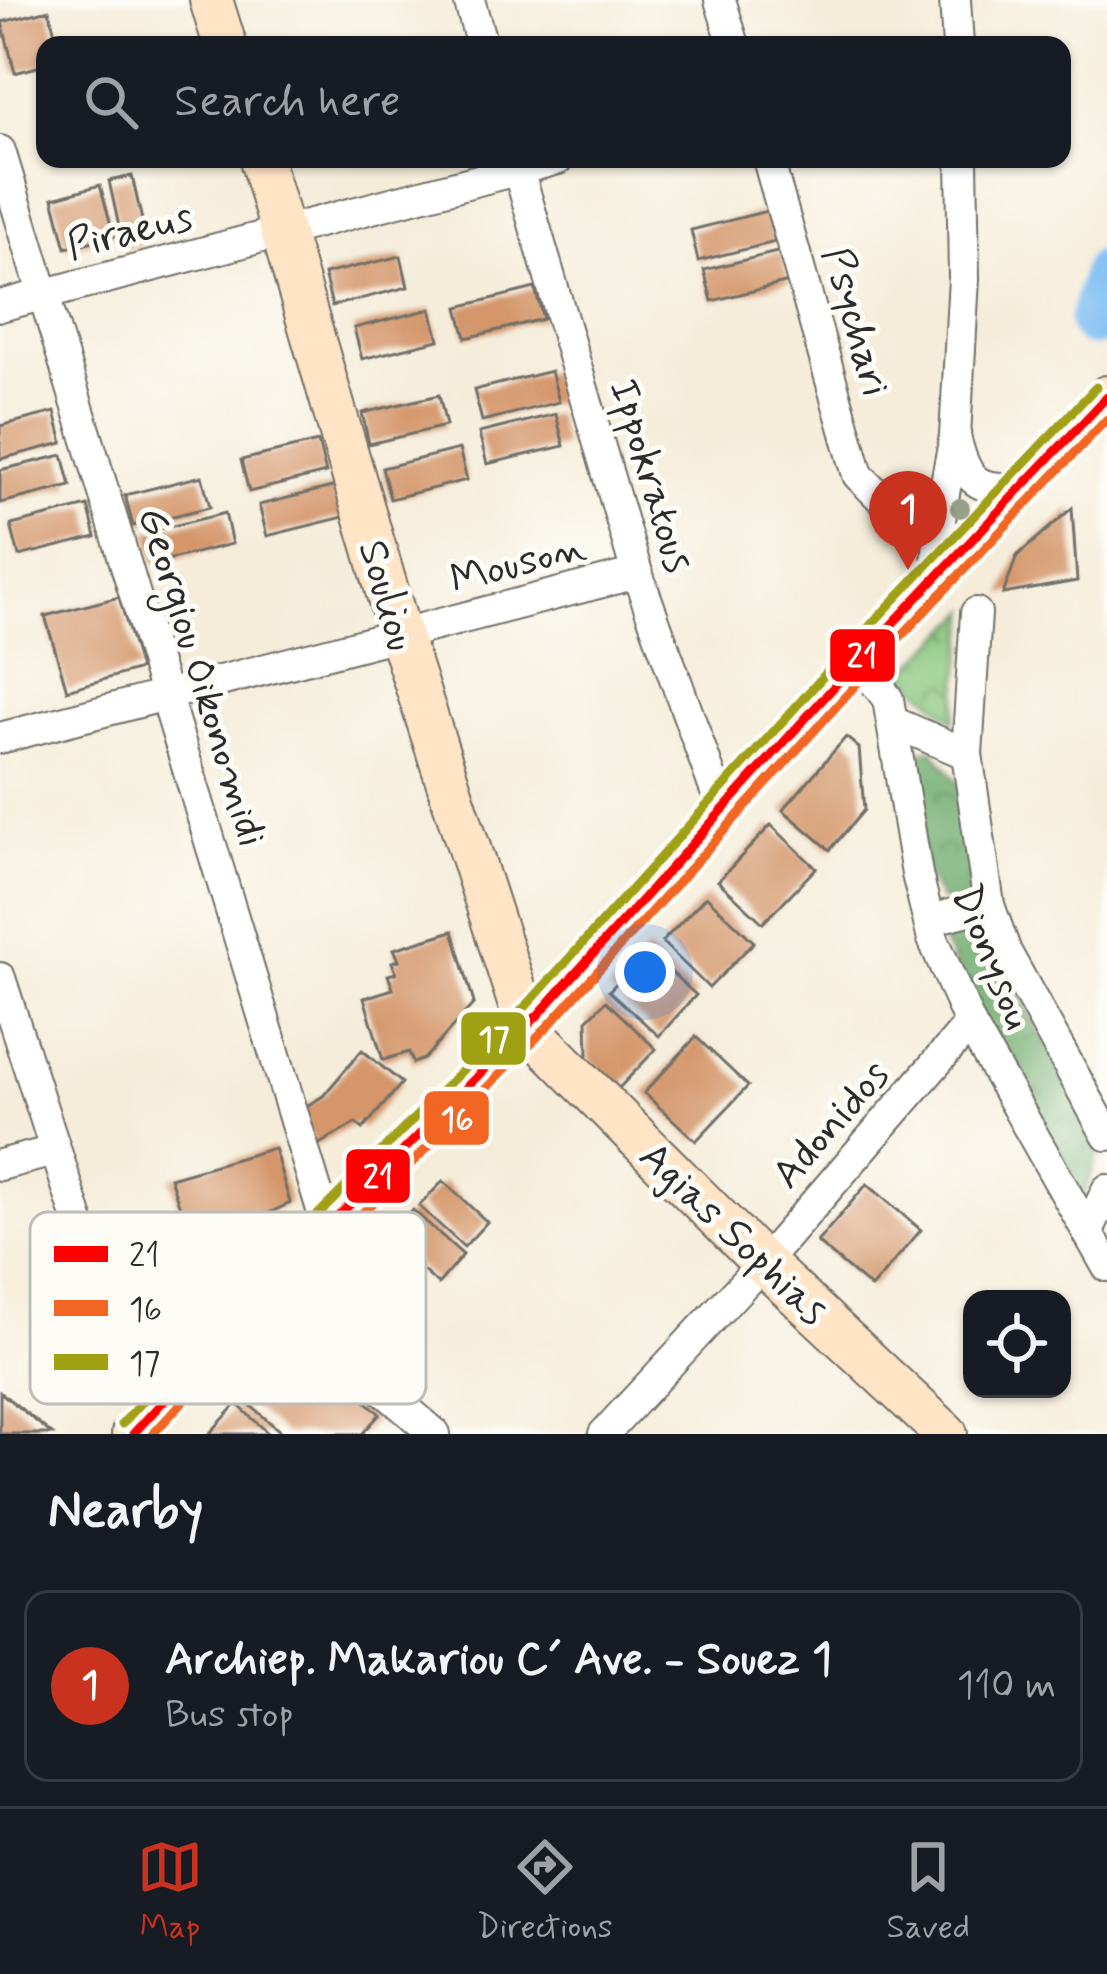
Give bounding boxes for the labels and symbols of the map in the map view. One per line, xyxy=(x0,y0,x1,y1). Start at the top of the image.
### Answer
street label: Piraeus xyxy=(61,190,198,275)
street label: Psychari xyxy=(807,241,902,403)
street label: Ippokratous xyxy=(594,373,705,580)
pin: 1 xyxy=(869,471,947,570)
street label: Georgiou Oikonomidi xyxy=(120,501,278,854)
street label: Mouson xyxy=(444,520,592,609)
street label: Souliou xyxy=(344,534,428,658)
line badge: 21 xyxy=(828,627,897,684)
text: 21 xyxy=(847,636,877,680)
street label: Dionysou xyxy=(937,877,1045,1038)
your location xyxy=(615,942,675,1002)
line badge: 17 xyxy=(459,1010,528,1067)
text: 17 xyxy=(478,1019,510,1063)
street label: Adonidos xyxy=(761,1049,903,1201)
line badge: 16 xyxy=(422,1089,491,1147)
text: 16 xyxy=(441,1099,474,1143)
street label: Agias Sophias xyxy=(626,1130,839,1339)
line badge: 21 xyxy=(344,1147,412,1205)
text: 21 xyxy=(363,1157,393,1201)
legend xyxy=(30,1212,426,1404)
text: 21 xyxy=(129,1235,159,1279)
text: 16 xyxy=(129,1289,162,1333)
text: 17 xyxy=(129,1343,160,1387)

